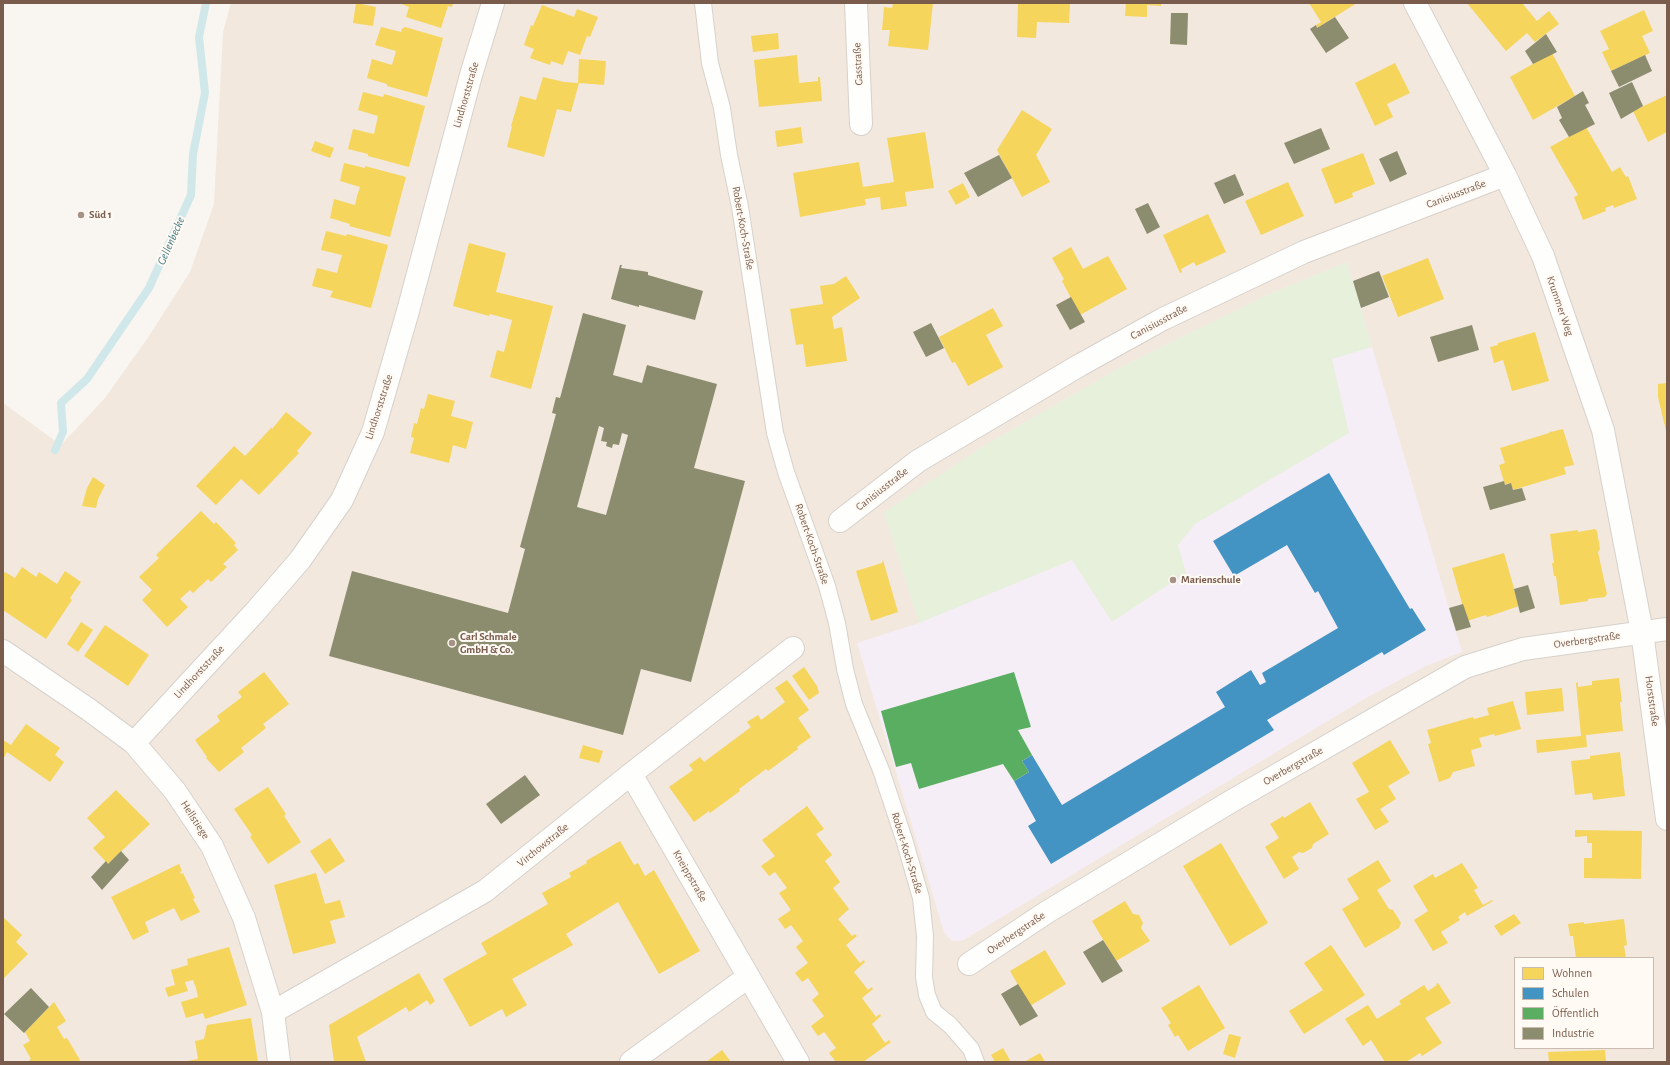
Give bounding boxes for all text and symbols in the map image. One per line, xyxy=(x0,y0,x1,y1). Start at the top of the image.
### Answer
street label: Gasstraße xyxy=(850,42,866,86)
street label: Lindhorststraße xyxy=(450,60,482,130)
street label: Canisiusstraße xyxy=(1424,177,1488,211)
street label: Robert-Koch-Straße xyxy=(729,185,757,271)
place label: Süd 1 xyxy=(89,208,112,222)
marker: Süd 1 xyxy=(76,210,86,220)
water label: Gellenbecke xyxy=(154,215,188,267)
street label: Krummer Weg xyxy=(1544,274,1576,338)
street label: Canisiusstraße xyxy=(1128,301,1190,343)
street label: Lindhorststraße xyxy=(362,373,396,441)
street label: Canisiusstraße xyxy=(853,464,911,514)
street label: Robert-Koch-Straße xyxy=(792,502,832,586)
place label: Marienschule xyxy=(1181,573,1241,587)
marker: Marienschule xyxy=(1168,575,1178,585)
street label: Overbergstraße xyxy=(1553,629,1621,651)
place label: Carl Schmale GmbH & Co. xyxy=(460,630,517,656)
marker: Carl Schmale GmbH & Co. xyxy=(447,638,457,648)
street label: Lindhorststraße xyxy=(171,643,227,701)
street label: Horststraße xyxy=(1642,675,1662,727)
street label: Overbergstraße xyxy=(1261,744,1325,788)
street label: Hellstiege xyxy=(178,798,212,842)
street label: Robert-Koch-Straße xyxy=(888,811,926,895)
street label: Virchowstraße xyxy=(515,820,571,870)
street label: Kneippstraße xyxy=(670,848,710,904)
street label: Overbergstraße xyxy=(985,909,1047,957)
legend xyxy=(1514,957,1654,1049)
text: Wohnen xyxy=(1552,967,1592,979)
text: Schulen xyxy=(1552,987,1589,999)
text: Öffentlich xyxy=(1552,1007,1599,1019)
text: Industrie xyxy=(1552,1027,1594,1039)

